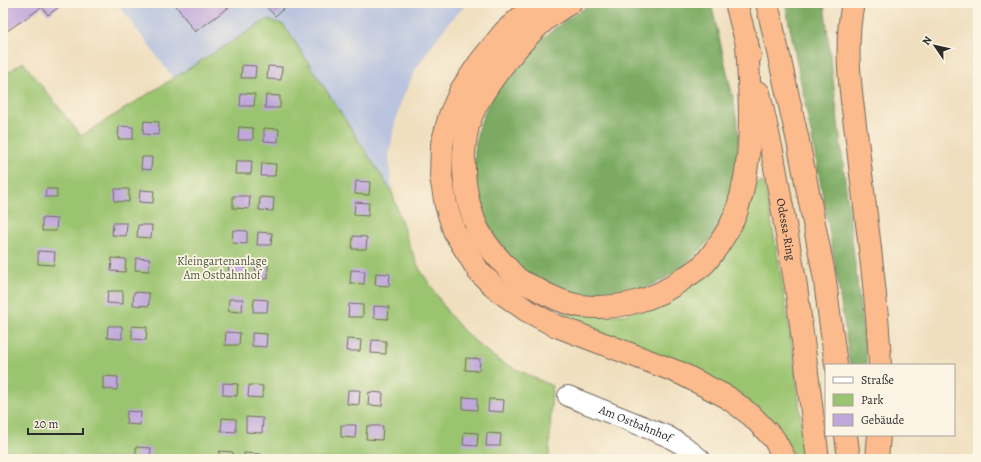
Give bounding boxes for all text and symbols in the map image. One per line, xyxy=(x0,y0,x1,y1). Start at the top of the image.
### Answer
north arrow xyxy=(915,26,955,66)
text: N xyxy=(919,33,936,48)
street label: Odessa-Ring xyxy=(773,197,799,262)
park label: Kleingartenanlage Am Ostbahnhof xyxy=(177,253,267,283)
legend xyxy=(825,364,955,436)
text: Straße xyxy=(861,372,894,388)
text: Park xyxy=(861,392,884,408)
street label: Am Ostbahnhof xyxy=(596,401,677,446)
scale bar xyxy=(28,410,83,436)
text: Gebäude xyxy=(861,412,904,428)
text: 20 m xyxy=(34,416,58,432)

